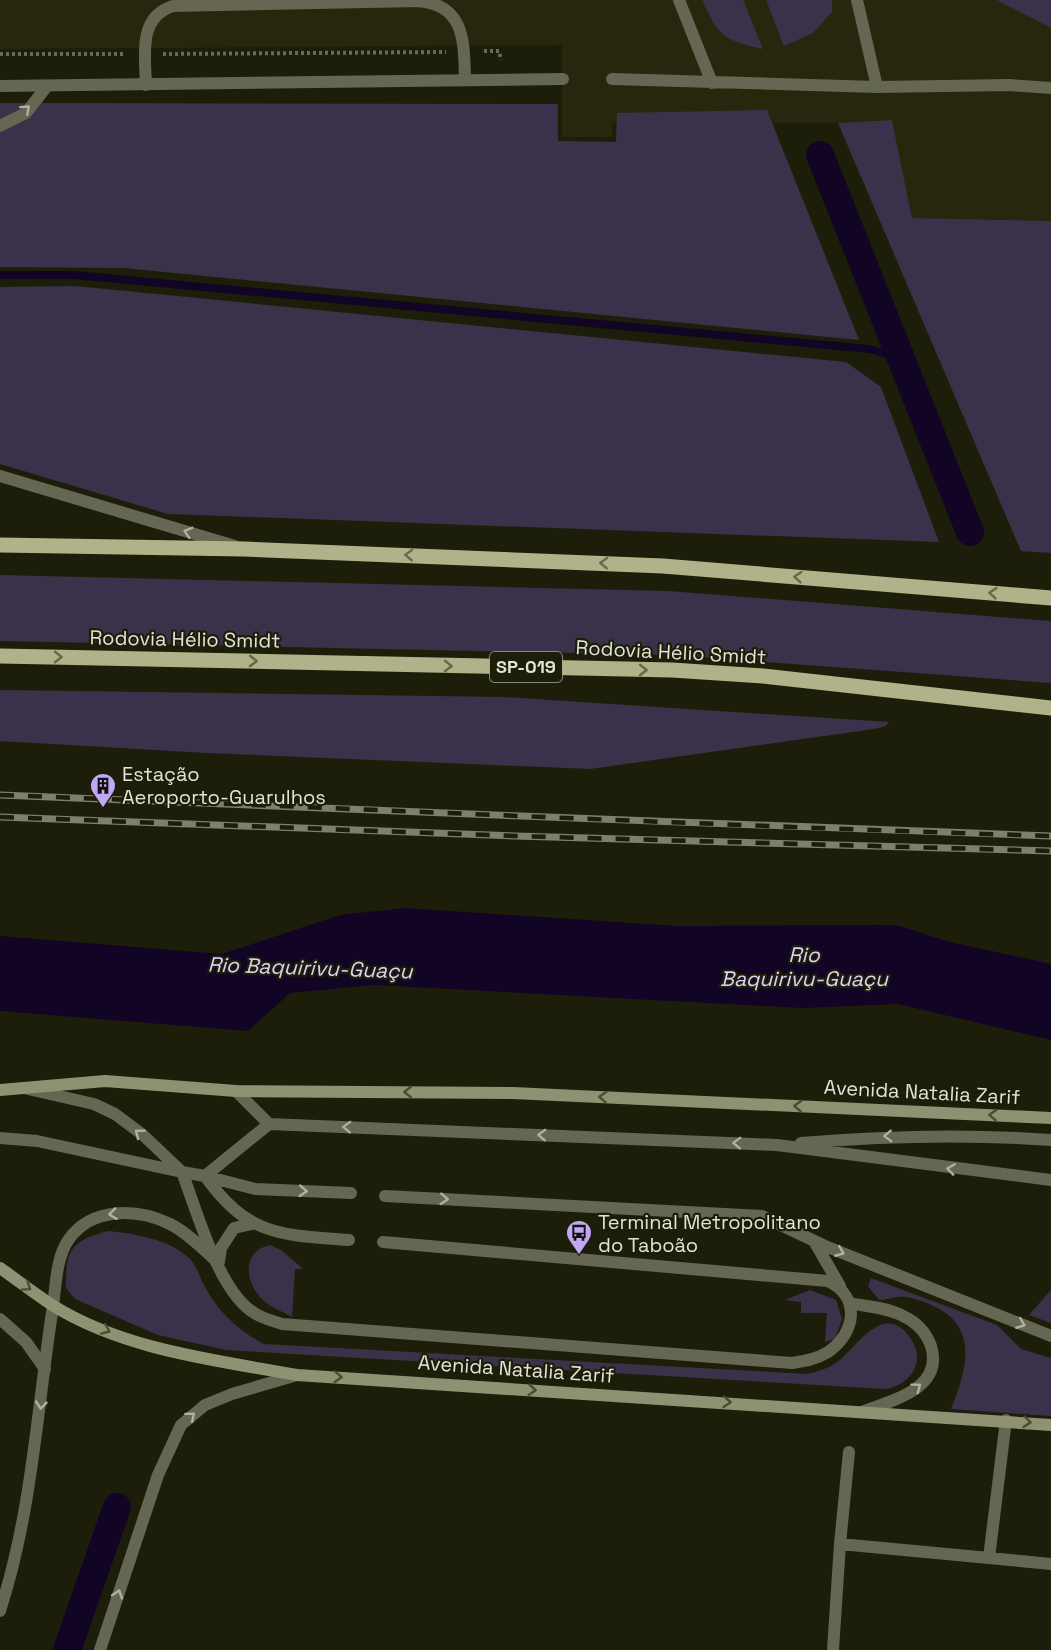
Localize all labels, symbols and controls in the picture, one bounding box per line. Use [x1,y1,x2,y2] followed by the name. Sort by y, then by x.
[20,105,30,116] one-way arrow
[183,527,194,539] one-way arrow
[405,549,414,562] one-way arrow
[599,557,608,570] one-way arrow
[794,571,803,584] one-way arrow
[988,587,997,600] one-way arrow
[89,624,281,654] street label: Rodovia Hélio Smidt
[575,634,767,670] street label: Rodovia Hélio Smidt
[54,651,63,663] one-way arrow
[490,652,562,682] road number: SP-019
[249,655,258,668] one-way arrow
[444,659,453,672] one-way arrow
[639,663,648,676] one-way arrow
[122,761,326,810] place label: Estação Aeroporto-Guarulhos
[88,771,118,809] building icon: Estação Aeroporto-Guarulhos
[720,941,889,992] water label: Rio Baquirivu-Guaçu
[207,950,414,985] water label: Rio Baquirivu-Guaçu
[823,1074,1021,1110] street label: Avenida Natalia Zarif
[404,1086,413,1098] one-way arrow
[598,1090,607,1103] one-way arrow
[793,1099,802,1112] one-way arrow
[988,1108,997,1121] one-way arrow
[343,1121,352,1133] one-way arrow
[135,1129,146,1140] one-way arrow
[537,1129,546,1142] one-way arrow
[883,1130,892,1143] one-way arrow
[732,1137,741,1150] one-way arrow
[947,1163,956,1175] one-way arrow
[299,1184,308,1197] one-way arrow
[439,1192,448,1205] one-way arrow
[109,1207,118,1220] one-way arrow
[598,1209,821,1258] place label: Terminal Metropolitano do Taboão
[564,1218,594,1256] bus stop icon: Terminal Metropolitano do Taboão
[834,1245,845,1257] one-way arrow
[20,1280,31,1291] one-way arrow
[1015,1317,1026,1330] one-way arrow
[100,1323,111,1335] one-way arrow
[417,1349,615,1389] street label: Avenida Natalia Zarif
[333,1371,342,1384] one-way arrow
[528,1383,537,1396] one-way arrow
[910,1383,921,1394] one-way arrow
[722,1395,731,1408] one-way arrow
[35,1401,48,1410] one-way arrow
[184,1412,195,1423] one-way arrow
[1023,1415,1032,1428] one-way arrow
[111,1590,124,1600] one-way arrow

